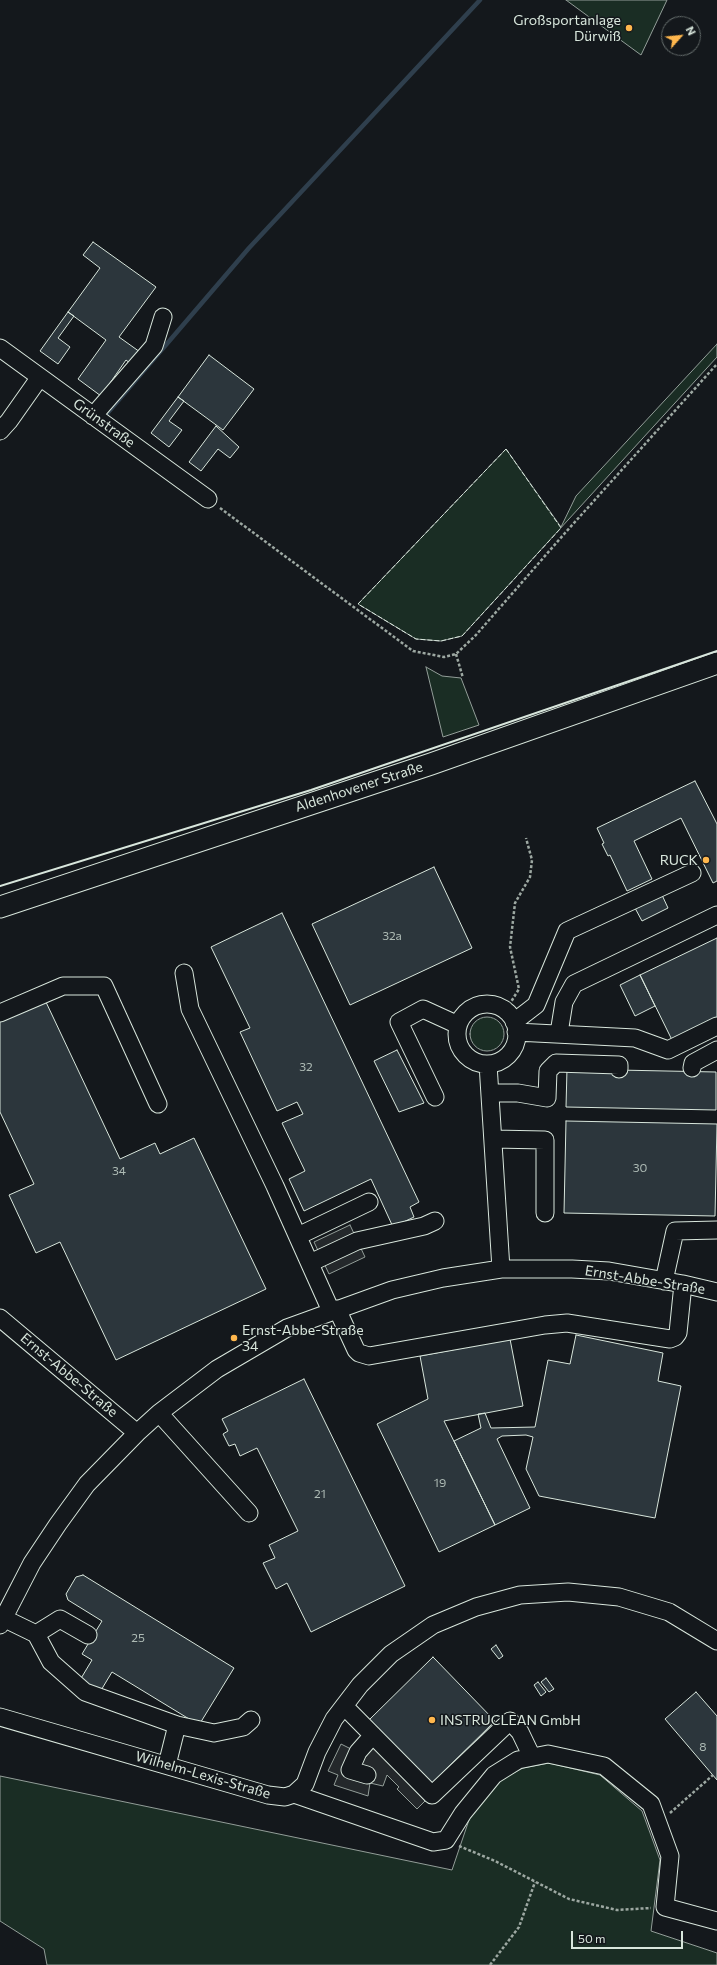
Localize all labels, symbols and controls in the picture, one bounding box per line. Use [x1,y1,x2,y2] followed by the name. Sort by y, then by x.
[513,12,621,44] place label: Großsportanlage Dürwiß
[661,16,701,56] north arrow
[624,23,634,33] marker: Großsportanlage Dürwiß
[684,24,699,37] text: N
[70,395,138,451] street label: Grünstraße
[293,758,425,816] street label: Aldenhovener Straße
[660,852,698,868] place label: RUCK
[701,855,711,865] marker: RUCK
[382,929,402,943] house number: 32a
[299,1060,313,1074] house number: 32
[633,1161,647,1175] house number: 30
[112,1164,126,1178] house number: 34
[584,1262,706,1298] street label: Ernst-Abbe-Straße
[242,1322,364,1354] place label: Ernst-Abbe-Straße 34
[17,1329,121,1421] street label: Ernst-Abbe-Straße
[229,1333,239,1343] marker: Ernst-Abbe-Straße 34
[434,1476,446,1490] house number: 19
[314,1487,326,1501] house number: 21
[131,1631,145,1645] house number: 25
[440,1712,581,1728] place label: INSTRUCLEAN GmbH
[427,1715,437,1725] marker: INSTRUCLEAN GmbH
[699,1740,707,1754] house number: 8
[134,1748,272,1802] street label: Wilhelm-Lexis-Straße
[573,1923,685,1949] scale bar
[578,1931,606,1945] text: 50 m

